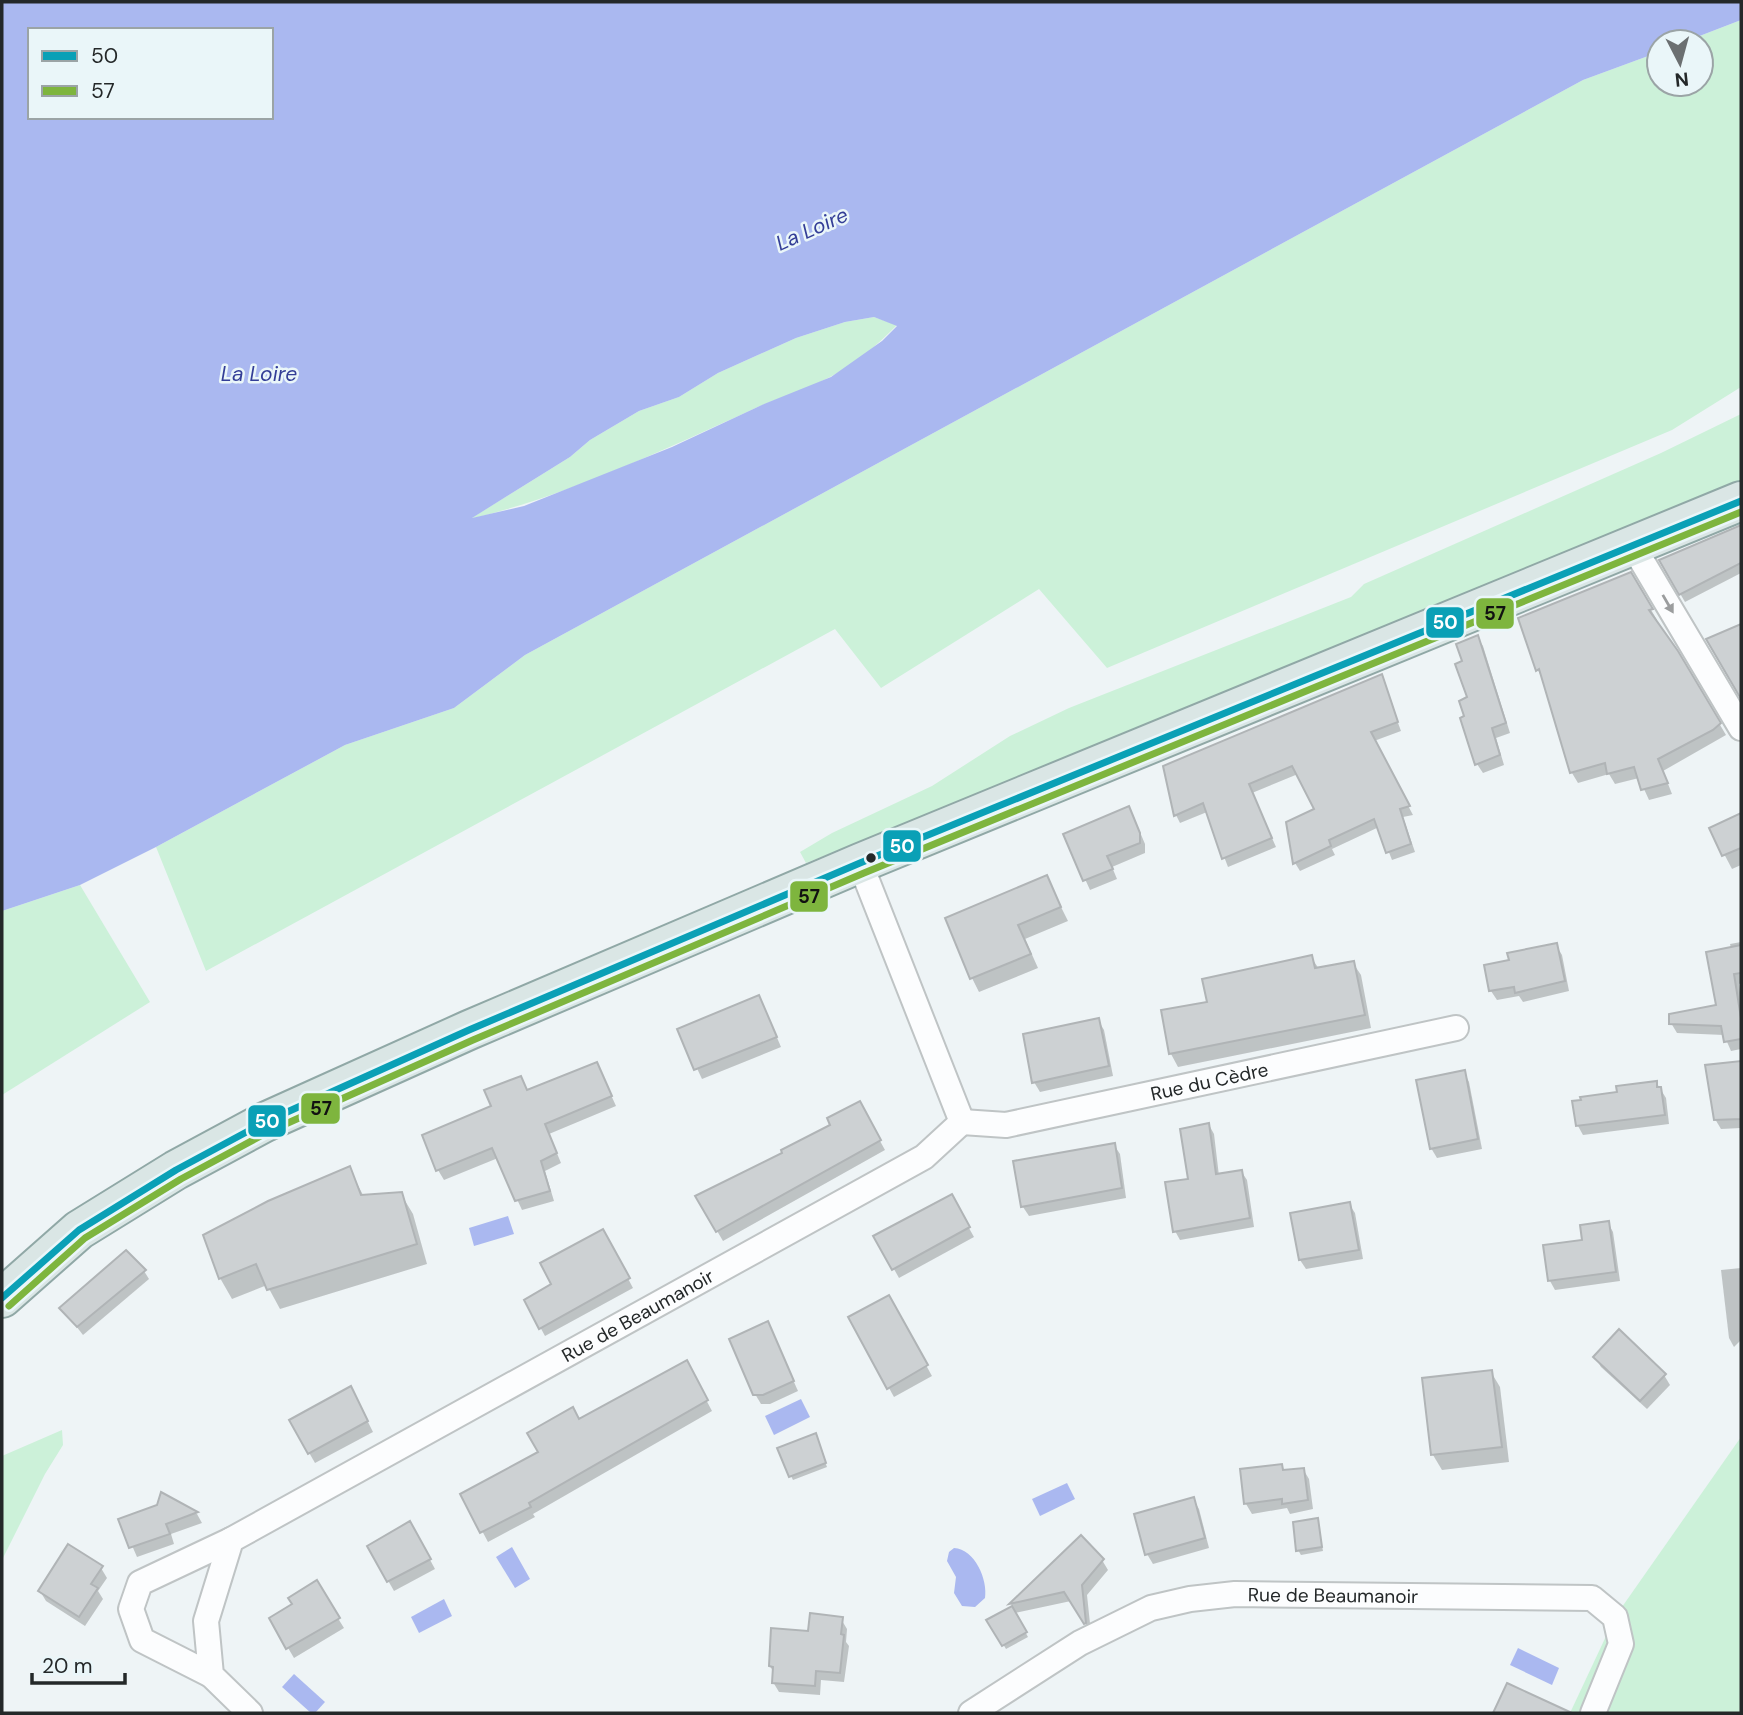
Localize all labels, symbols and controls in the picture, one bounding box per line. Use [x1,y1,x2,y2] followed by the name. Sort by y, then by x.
[28,28,273,119] legend
[1645,28,1715,98] north arrow
[91,42,118,70] text: 50
[1674,66,1690,93] text: N
[91,77,115,105] text: 57
[771,201,853,257] water label: La Loire
[221,360,297,388] water label: La Loire
[1662,595,1674,614] one-way arrow
[1475,597,1515,630] line badge: 57
[1484,601,1506,626] text: 57
[1425,606,1465,639] line badge: 50
[1432,610,1458,635] text: 50
[882,829,922,863] line badge: 50
[889,834,915,859] text: 50
[864,851,878,865] unlabelled marker
[789,880,829,913] line badge: 57
[798,884,820,909] text: 57
[1148,1056,1270,1106] street label: Rue du Cèdre
[300,1092,341,1125] line badge: 57
[310,1096,332,1121] text: 57
[247,1104,287,1138] line badge: 50
[254,1109,280,1134] text: 50
[557,1263,718,1367] street label: Rue de Beaumanoir
[1248,1582,1418,1609] street label: Rue de Beaumanoir
[32,1642,124,1686] scale bar
[42,1652,93,1680] text: 20 m

